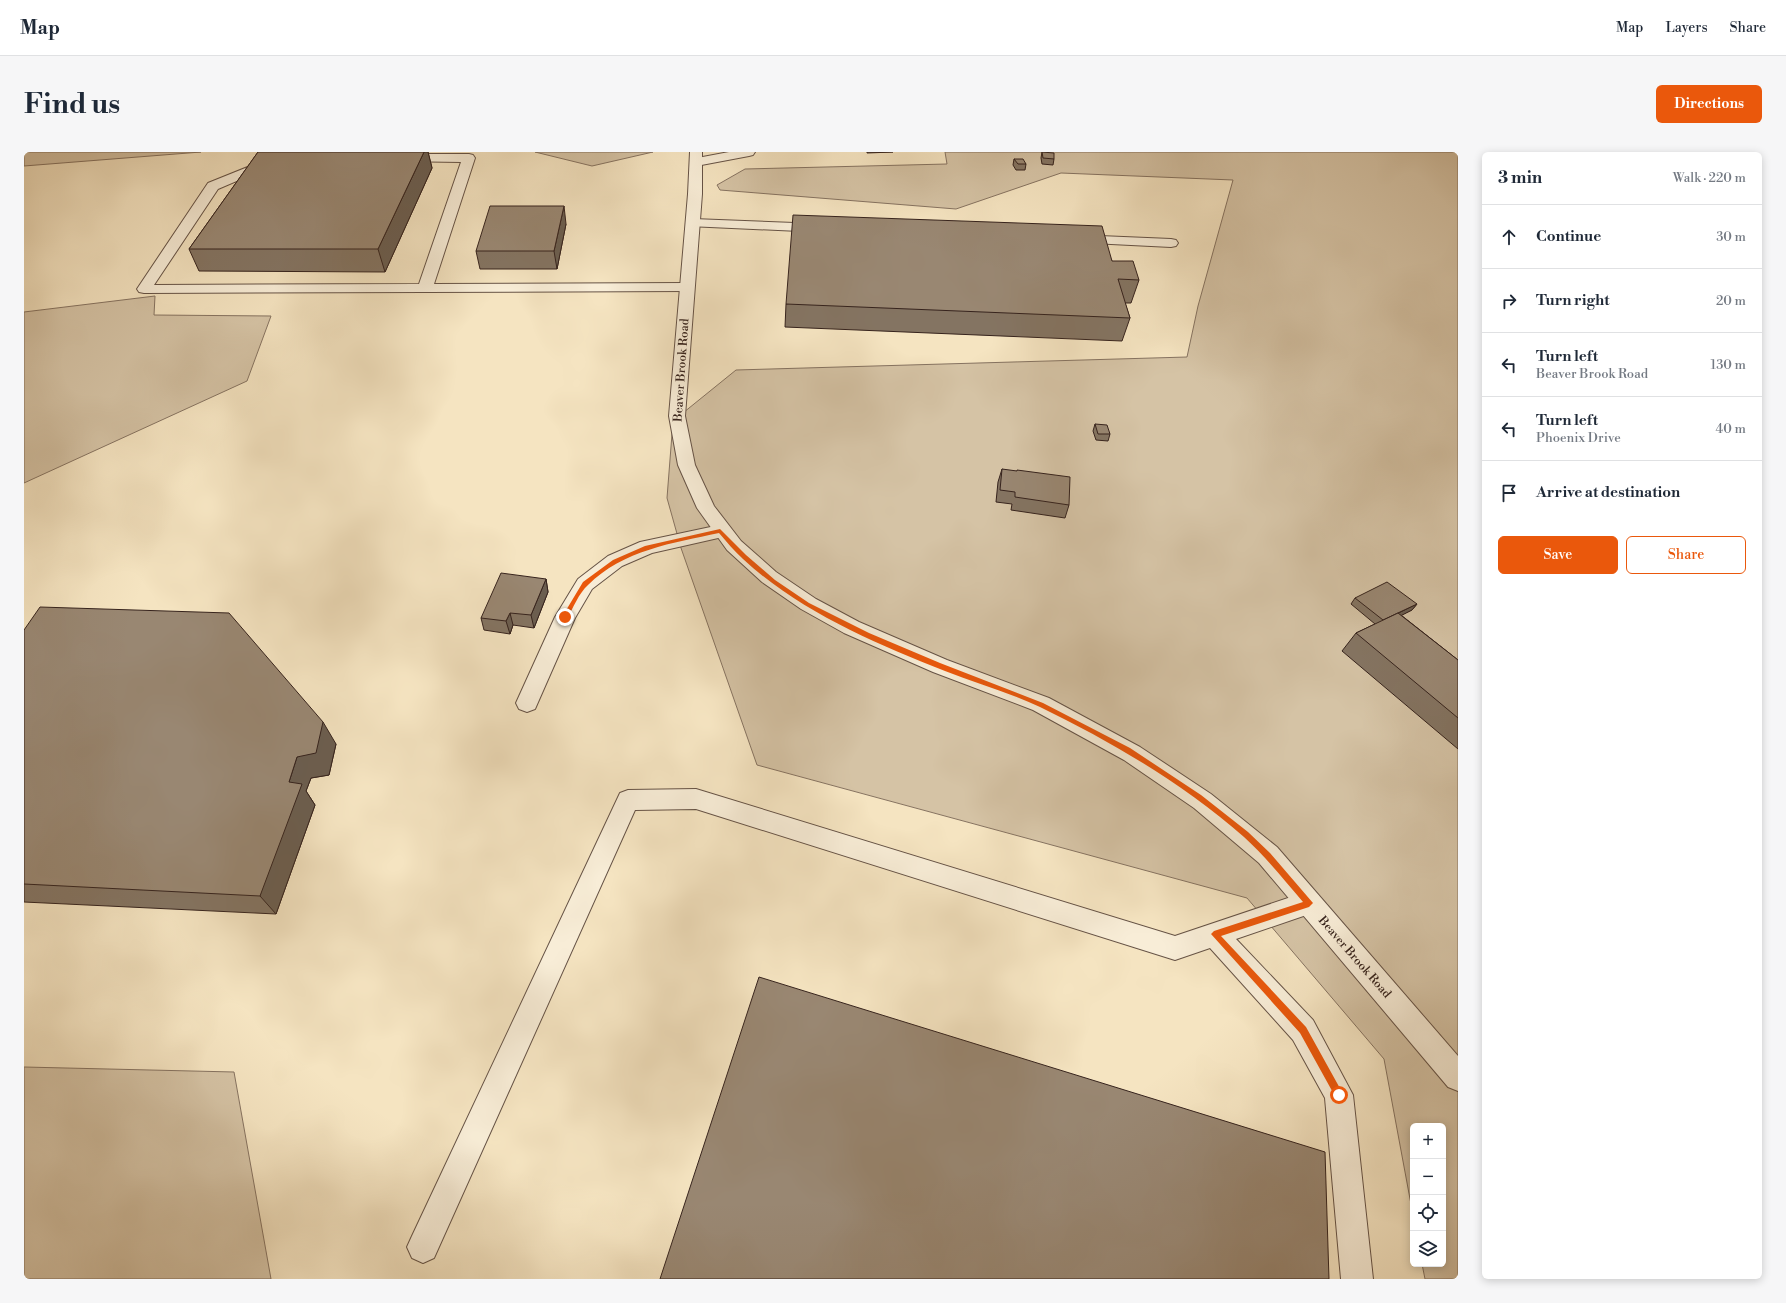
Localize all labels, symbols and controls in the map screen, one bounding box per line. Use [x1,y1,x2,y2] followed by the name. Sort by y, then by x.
[20,16,60,40] text: Map
[1616,19,1643,37] text: Map
[1665,19,1708,37] text: Layers
[1730,19,1766,37] text: Share
[1656,85,1762,123] button: Directions
[24,87,120,122] text: Find us
[1498,167,1542,189] text: 3 min
[1673,170,1746,186] text: Walk · 220 m
[1498,226,1520,248] icon: ahead
[1536,227,1601,246] text: Continue
[1716,229,1746,245] text: 30 m
[1498,290,1520,312] icon: right
[1536,291,1610,310] text: Turn right
[1716,293,1746,309] text: 20 m
[670,318,693,423] street label: Beaver Brook Road
[1536,347,1598,366] text: Turn left
[1498,354,1520,376] icon: left
[1711,357,1746,373] text: 130 m
[1536,366,1648,382] text: Beaver Brook Road
[1536,411,1598,430] text: Turn left
[1498,418,1520,440] icon: left
[1716,421,1746,437] text: 40 m
[1536,430,1621,446] text: Phoenix Drive
[1498,482,1520,504] icon: arrive
[1536,483,1680,502] text: Arrive at destination
[1498,536,1618,574] button: Save
[1626,536,1746,574] button: Share
[556,608,574,626] route end
[1314,913,1394,1001] street label: Beaver Brook Road
[1330,1086,1348,1104] route start
[1410,1123,1446,1267] map controls
[1410,1123,1446,1159] button: +
[1410,1159,1446,1195] button: −
[1410,1195,1446,1231] button: locate
[1410,1231,1446,1267] button: layers

